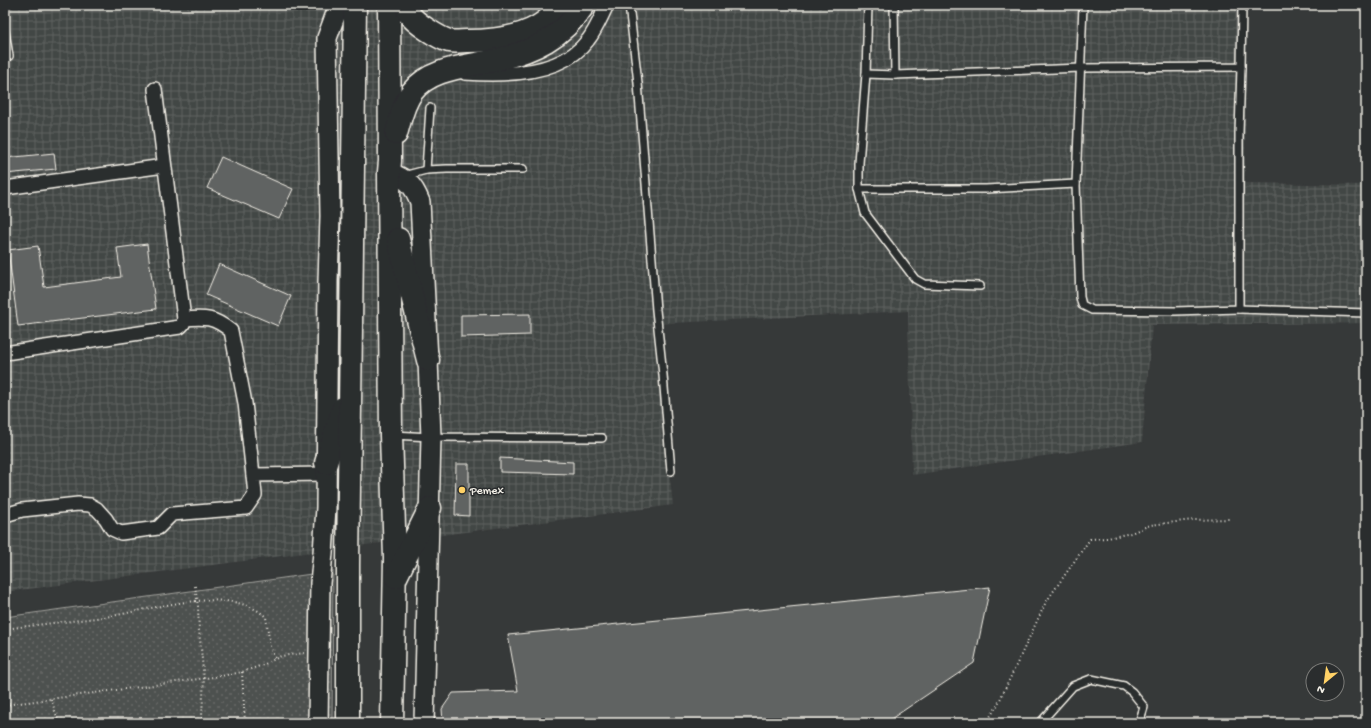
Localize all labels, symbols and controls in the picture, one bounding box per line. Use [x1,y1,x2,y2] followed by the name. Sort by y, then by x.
[457,485,467,495] marker: Pemex
[469,485,505,499] place label: Pemex
[1305,662,1345,702] north arrow
[1315,682,1327,696] text: N

